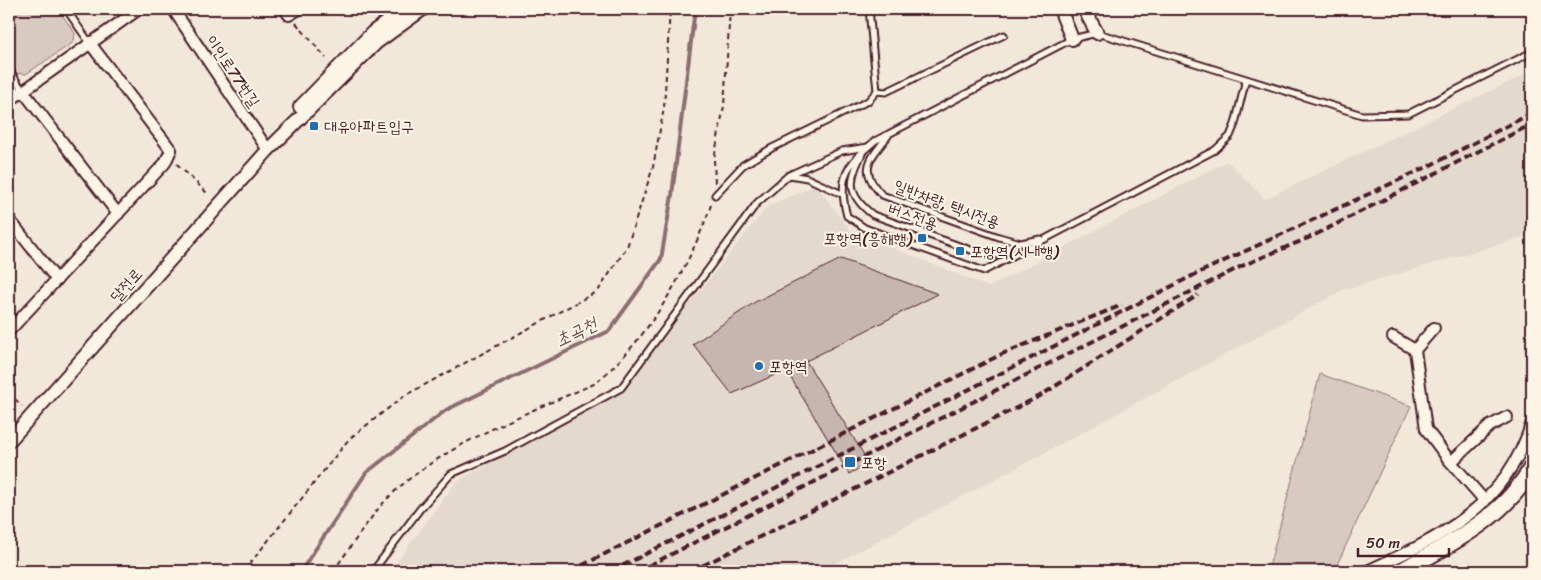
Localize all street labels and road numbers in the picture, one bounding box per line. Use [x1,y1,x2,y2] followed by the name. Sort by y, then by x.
[198,29,268,113] street label: 이인로77번길
[890,171,1004,237] street label: 일반차량, 택시전용
[884,194,942,238] street label: 버스전용
[102,261,150,309] street label: 달전로

